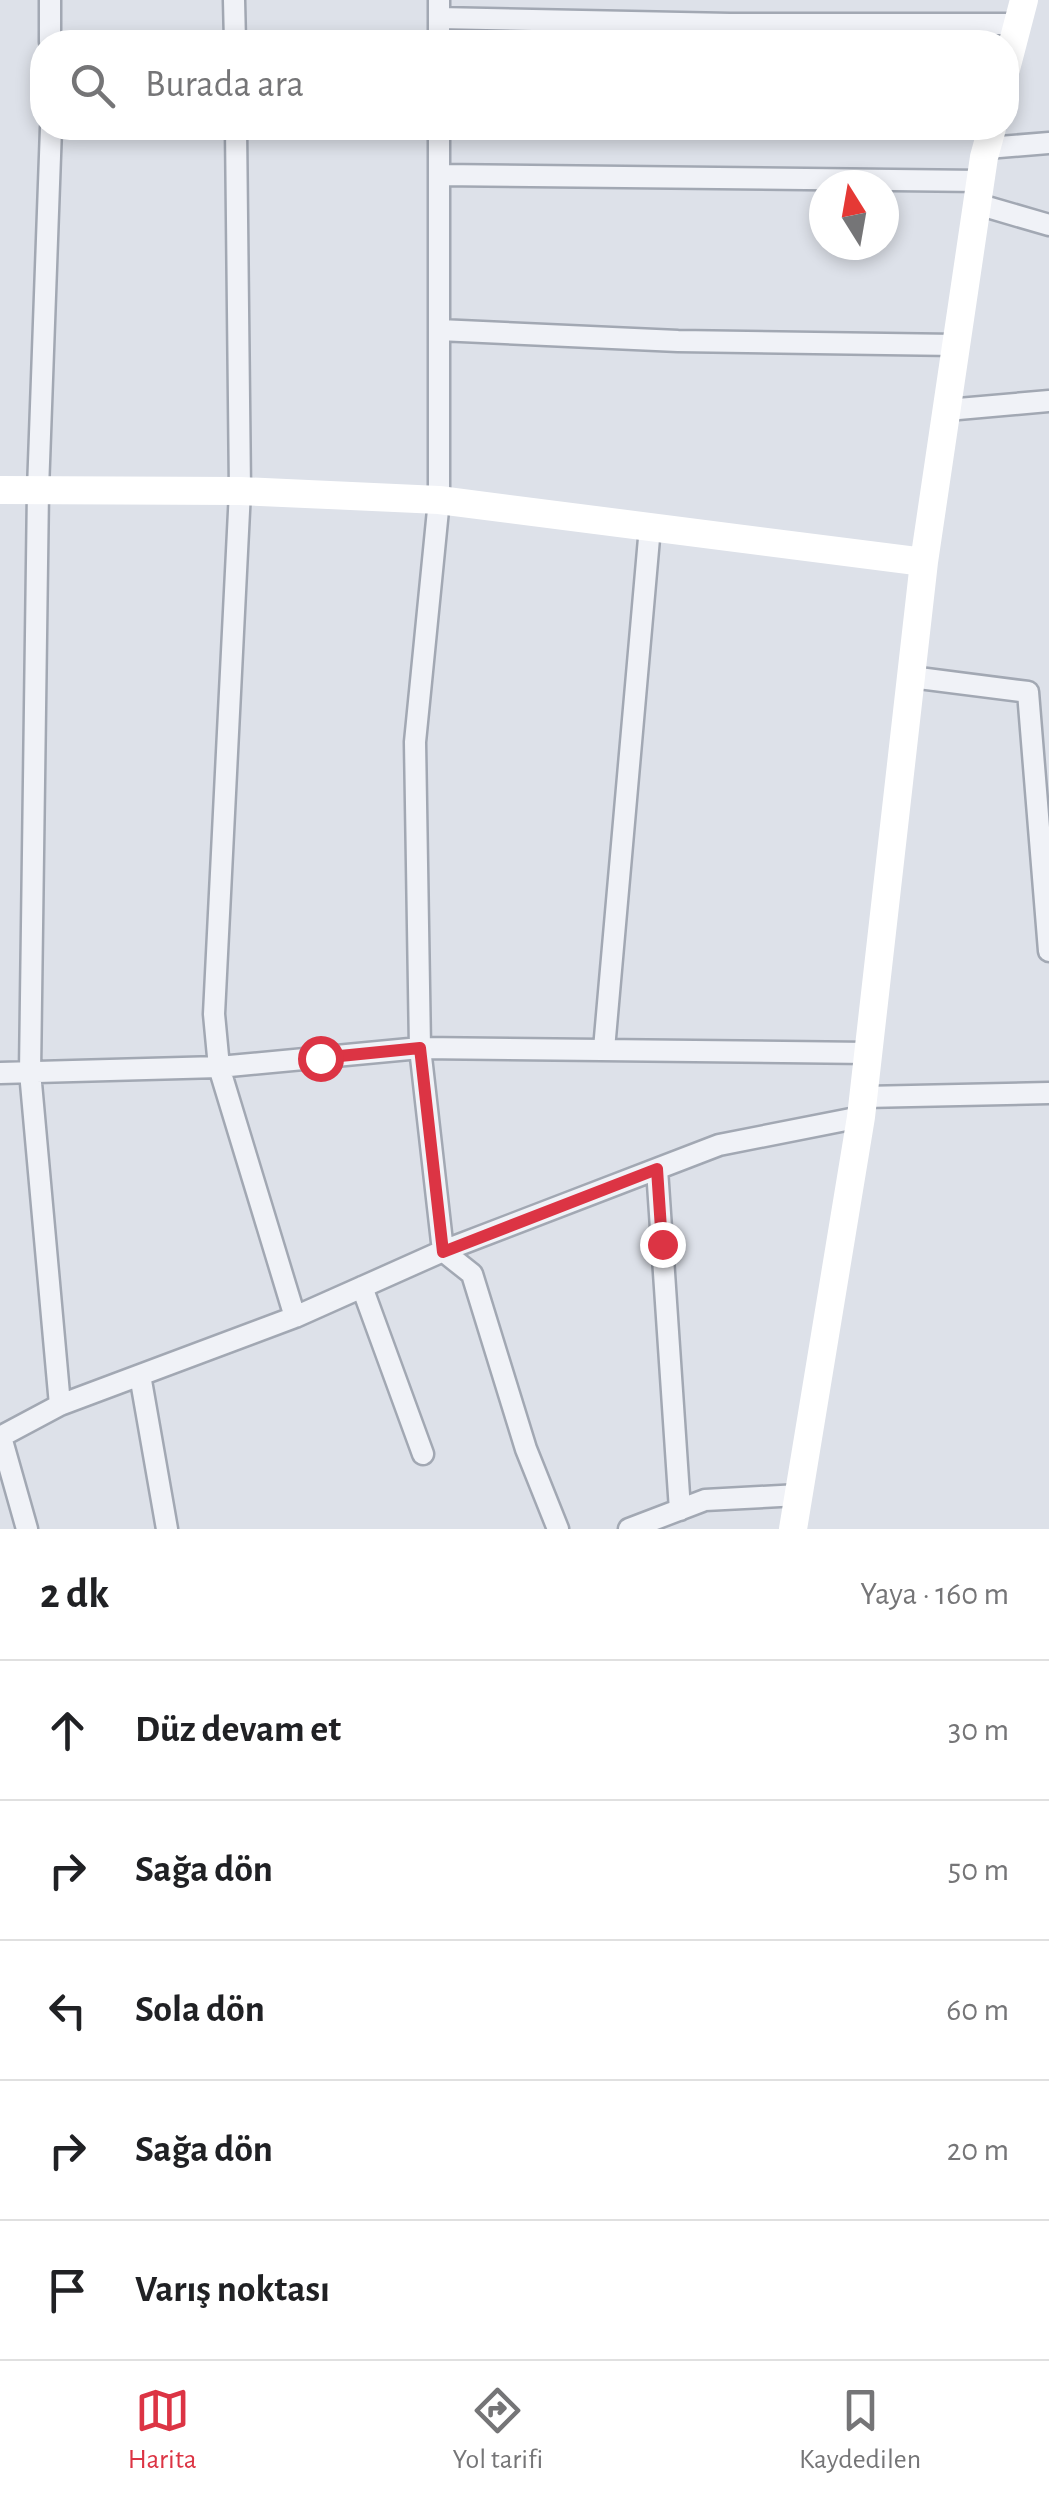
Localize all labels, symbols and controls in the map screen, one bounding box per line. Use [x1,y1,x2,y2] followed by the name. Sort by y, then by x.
[30,30,1019,140] search box
[65,58,120,113] icon: search
[145,66,304,104] text: Burada ara
[809,170,899,260] north arrow
[298,1036,344,1082] route start
[640,1222,686,1268] route end
[40,1573,109,1615] text: 2 dk
[860,1578,1009,1610] text: Yaya · 160 m
[40,1703,95,1758] icon: ahead
[135,1711,341,1749] text: Düz devam et
[948,1714,1009,1746] text: 30 m
[40,1843,95,1898] icon: right
[135,1851,273,1889] text: Sağa dön
[948,1854,1009,1886] text: 50 m
[40,1983,95,2038] icon: left
[135,1991,265,2029] text: Sola dön
[946,1994,1009,2026] text: 60 m
[40,2123,95,2178] icon: right
[135,2131,273,2169] text: Sağa dön
[947,2134,1009,2166] text: 20 m
[40,2263,95,2318] icon: arrive
[135,2271,330,2309] text: Varış noktası
[128,2383,197,2477] tab: Harita
[452,2383,543,2477] tab: Yol tarifi
[799,2383,921,2477] tab: Kaydedilen

